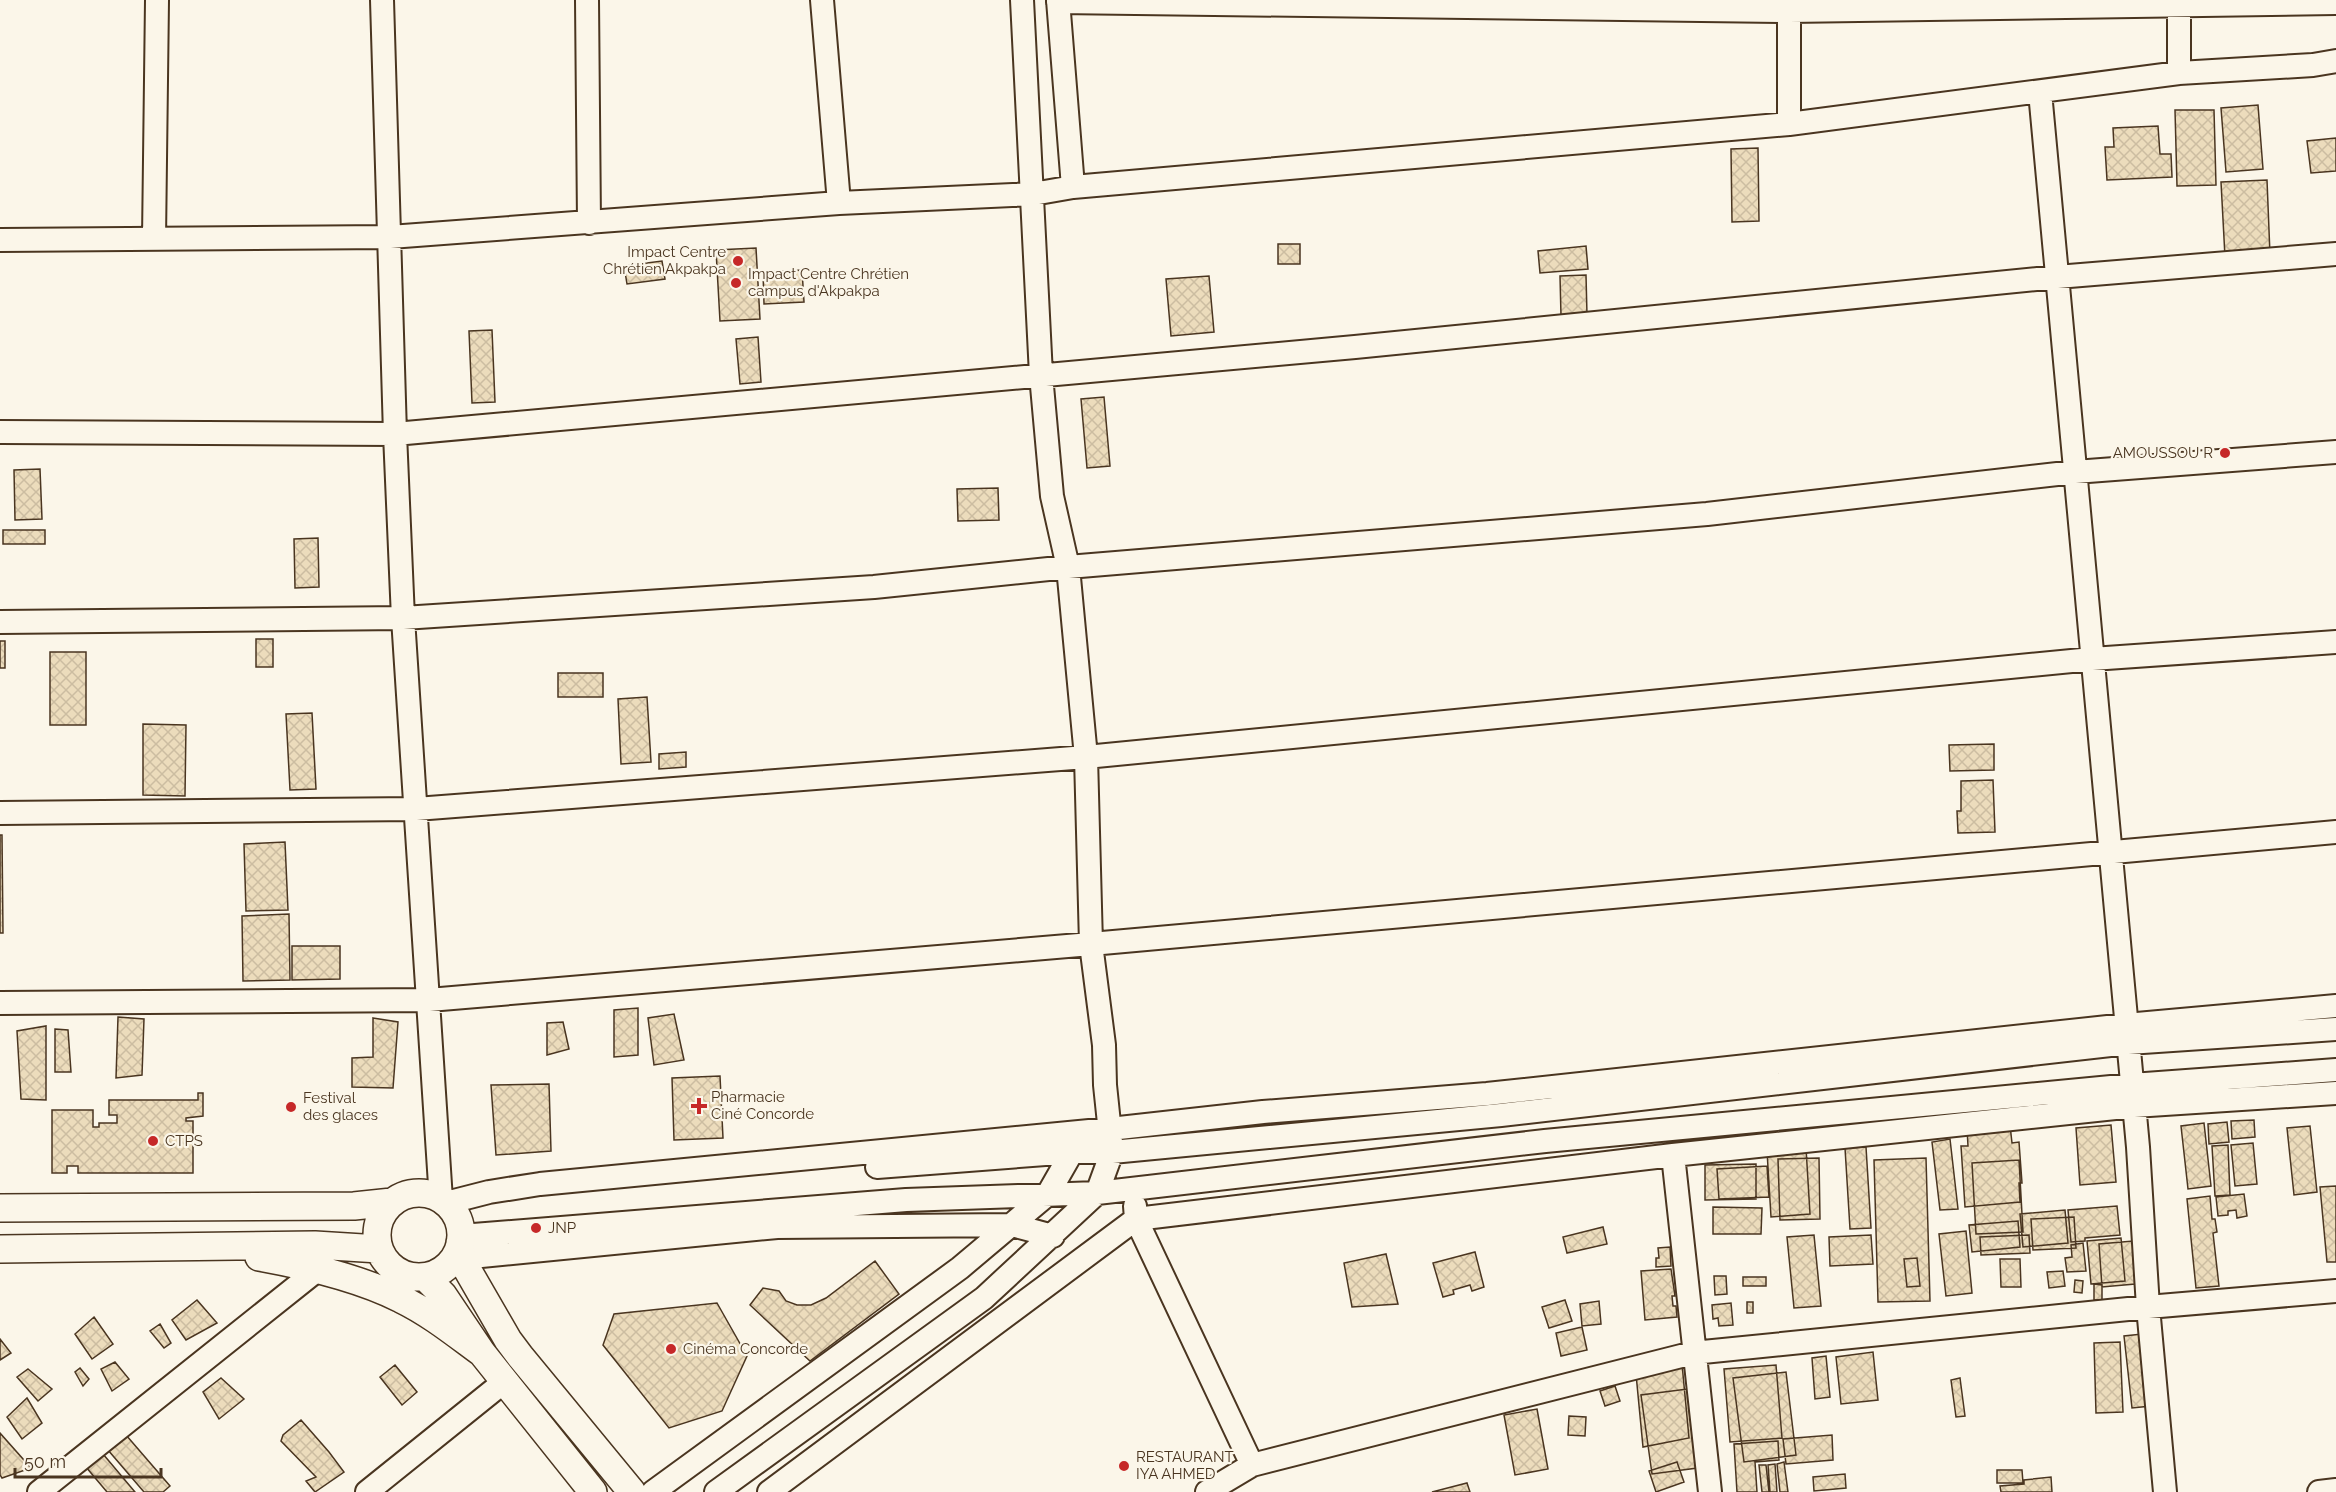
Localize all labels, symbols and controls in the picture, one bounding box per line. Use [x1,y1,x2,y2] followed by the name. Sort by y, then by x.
[603,243,726,278] place label: Impact Centre Chrétien Akpakpa
[731,254,745,268] marker: Impact Centre Chrétien Akpakpa
[748,265,909,300] place label: Impact Centre Chrétien campus d'Akpakpa
[729,276,743,290] marker: Impact Centre Chrétien campus d'Akpakpa
[2113,444,2213,462] place label: AMOUSSOU R
[2218,446,2232,460] marker: AMOUSSOU R
[711,1088,814,1123] place label: Pharmacie Ciné Concorde
[303,1089,378,1124] place label: Festival des glaces
[692,1099,706,1113] marker: Pharmacie Ciné Concorde
[284,1100,298,1114] marker: Festival des glaces
[165,1132,203,1150] place label: CTPS
[146,1134,160,1148] marker: CTPS
[548,1219,576,1237] place label: JNP
[529,1221,543,1235] marker: JNP
[683,1340,808,1358] place label: Cinéma Concorde
[664,1342,678,1356] marker: Cinéma Concorde
[15,1441,160,1479] scale bar
[1136,1448,1234,1483] place label: RESTAURANT IYA AHMED
[24,1451,66,1472] text: 50 m
[1117,1459,1131,1473] marker: RESTAURANT IYA AHMED

